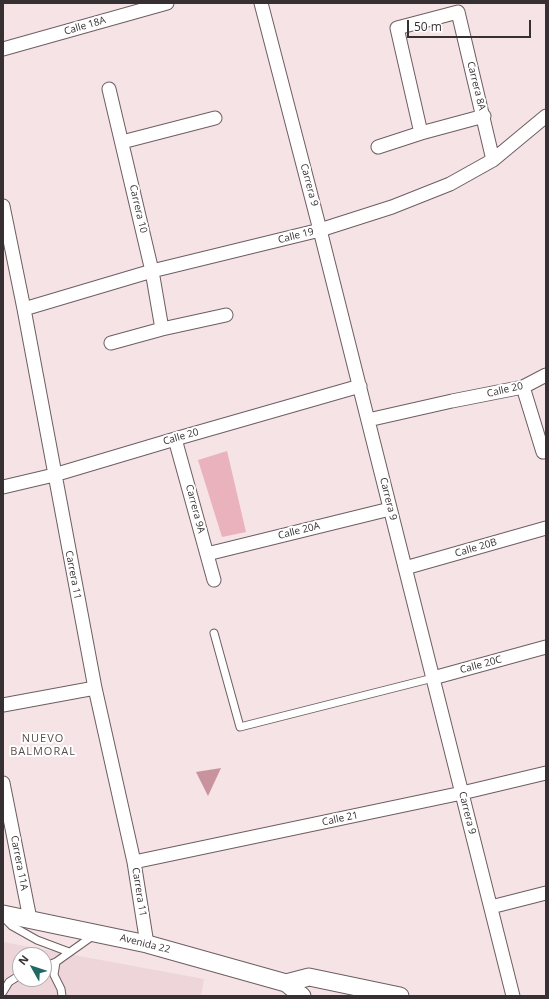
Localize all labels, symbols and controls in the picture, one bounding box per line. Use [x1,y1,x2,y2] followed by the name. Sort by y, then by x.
[409,12,533,38] scale bar
[63,14,107,38] street label: Calle 18A
[414,18,442,35] text: 50 m
[464,60,488,112] street label: Carrera 8A
[298,162,320,208] street label: Carrera 9
[127,184,149,234] street label: Carrera 10
[277,226,315,246] street label: Calle 19
[486,380,524,400] street label: Calle 20
[162,426,200,448] street label: Calle 20
[377,476,399,522] street label: Carrera 9
[183,483,207,535] street label: Carrera 9A
[277,520,321,542] street label: Calle 20A
[454,536,498,560] street label: Calle 20B
[62,550,84,600] street label: Carrera 11
[459,654,503,676] street label: Calle 20C
[10,732,76,758] district label: NUEVO BALMORAL
[456,790,478,836] street label: Carrera 9
[321,809,359,829] street label: Calle 21
[8,835,30,891] street label: Carrera 11A
[129,867,149,917] street label: Carrera 11
[119,932,171,956] street label: Avenida 22
[12,947,52,987] north arrow
[14,952,32,968] text: N

